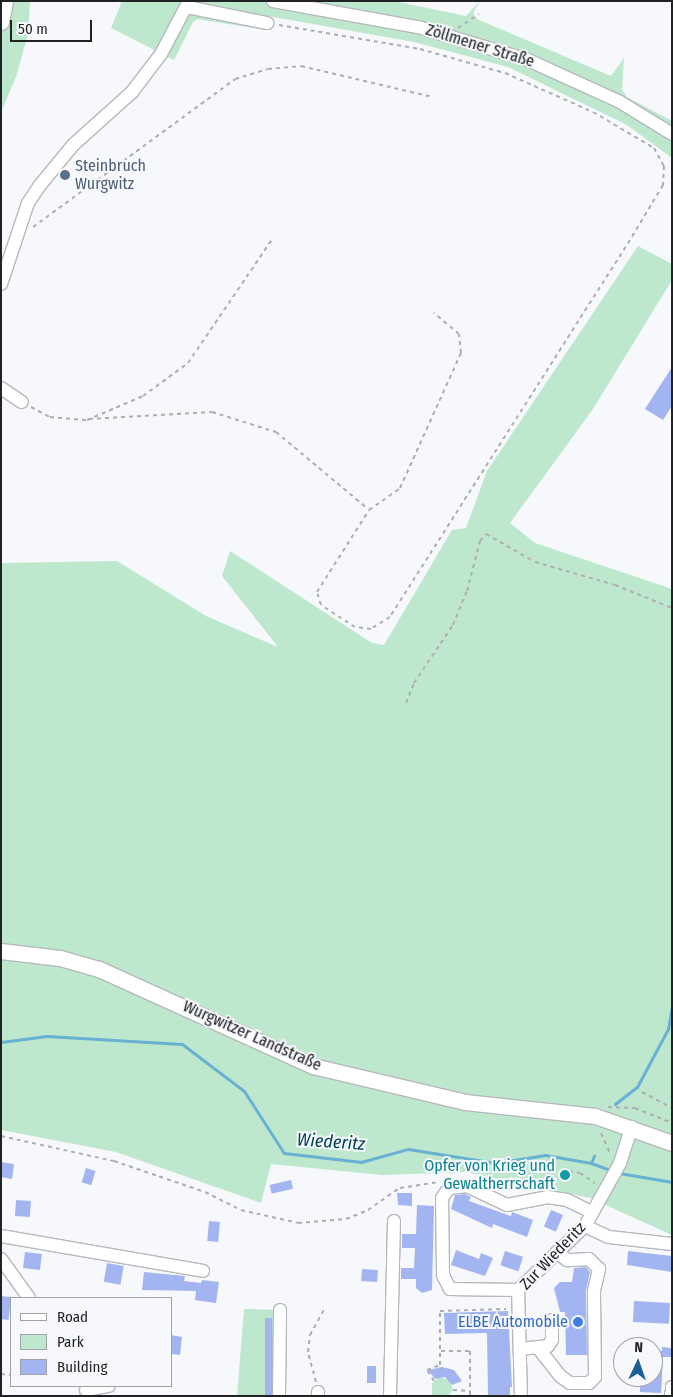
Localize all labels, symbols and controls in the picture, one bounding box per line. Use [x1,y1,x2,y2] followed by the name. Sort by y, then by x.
[12,10,95,42] scale bar
[18,20,48,38] text: 50 m
[423,20,537,72] street label: Zöllmener Straße
[75,156,146,194] place label: Steinbruch Wurgwitz
[59,169,71,181] marker: Steinbruch Wurgwitz
[180,997,324,1075] street label: Wurgwitzer Landstraße
[296,1129,366,1155] water label: Wiederitz
[424,1156,555,1194] place label: Opfer von Krieg und Gewaltherrschaft
[559,1169,571,1181] marker: Opfer von Krieg und Gewaltherrschaft
[516,1218,590,1294] street label: Zur Wiederitz
[10,1297,172,1387] legend
[57,1308,88,1326] text: Road
[458,1312,568,1332] place label: ELBE Automobile
[572,1316,584,1328] marker: ELBE Automobile
[57,1333,84,1351] text: Park
[613,1337,663,1387] north arrow
[634,1339,643,1356] text: N
[57,1358,108,1376] text: Building

